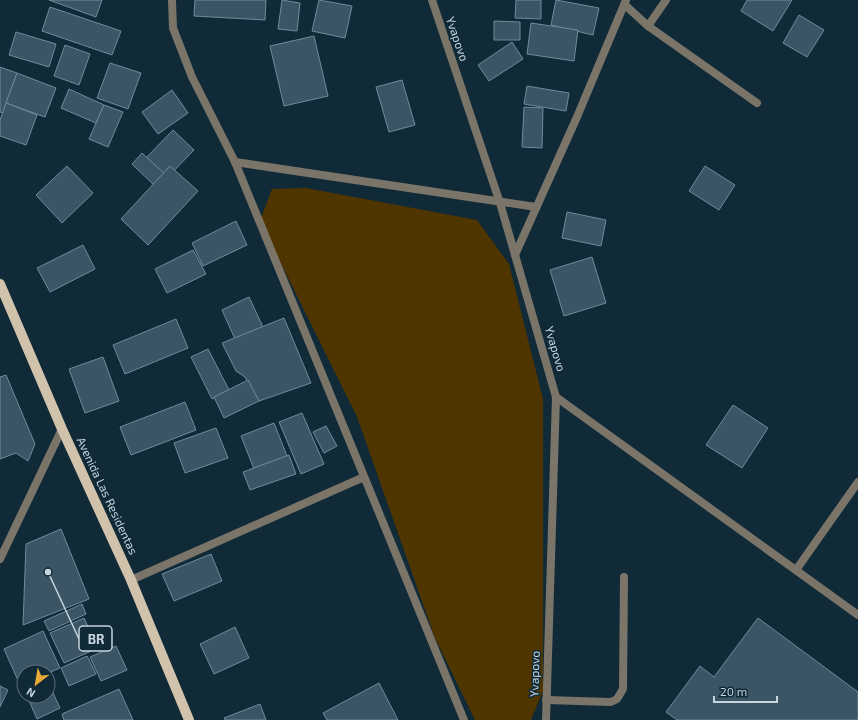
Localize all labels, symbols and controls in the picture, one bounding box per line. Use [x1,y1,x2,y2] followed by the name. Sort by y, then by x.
[444,14,472,63] street label: Yvapovo
[543,325,569,373] street label: Yvapovo
[75,435,141,557] street label: Avenida Las Residentas
[79,626,112,651] callout: BR
[88,631,105,647] text: BR
[526,650,542,697] street label: Yvapovo
[16,664,56,704] north arrow
[714,678,777,704] scale bar
[720,684,747,698] text: 20 m
[24,685,37,701] text: N

